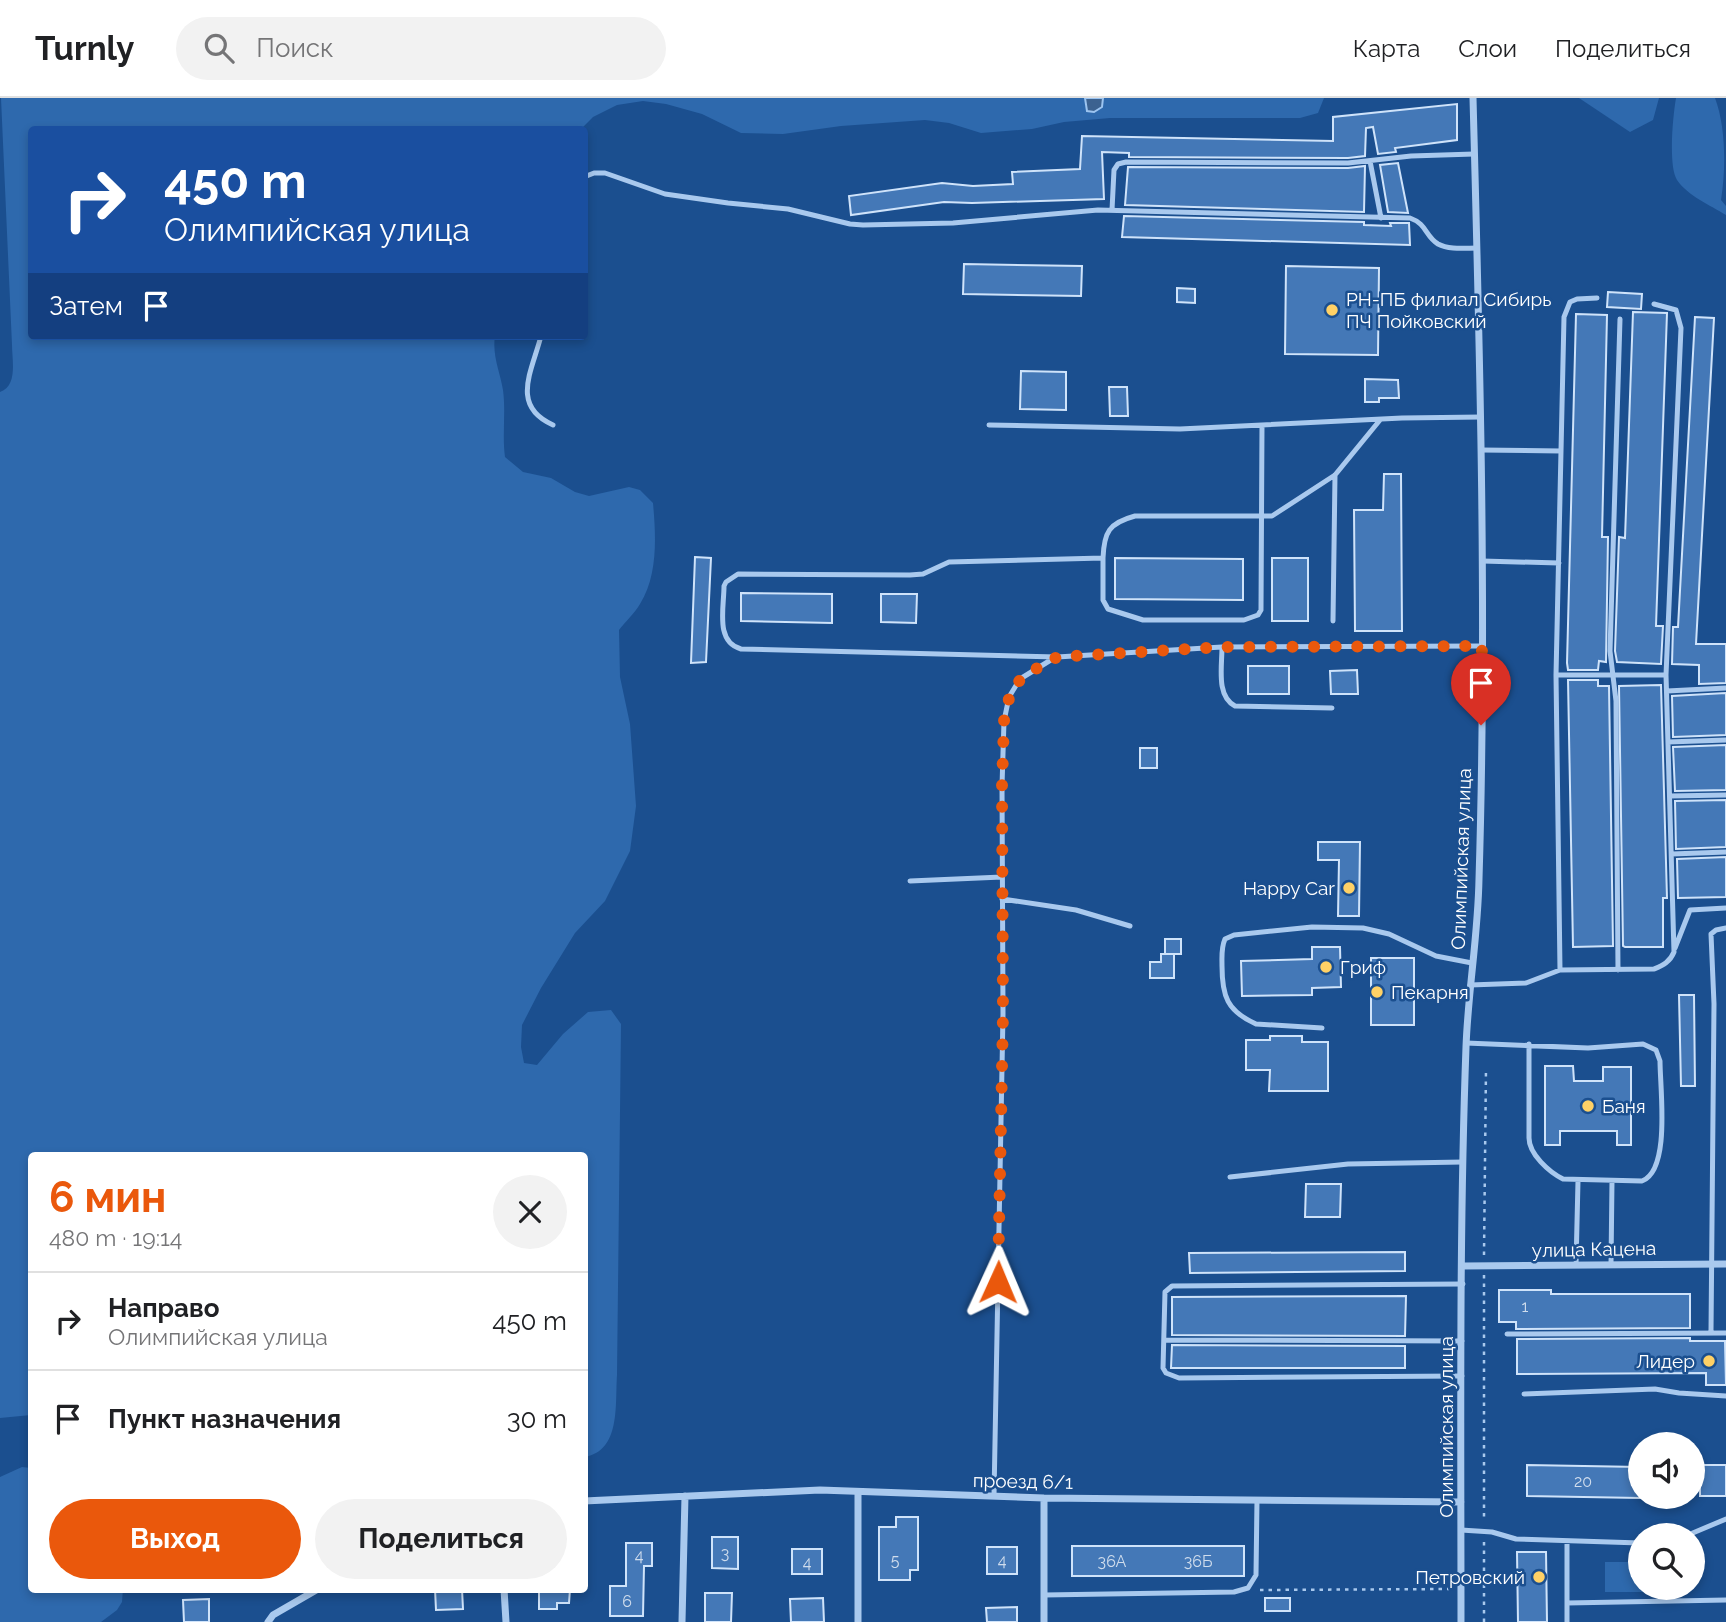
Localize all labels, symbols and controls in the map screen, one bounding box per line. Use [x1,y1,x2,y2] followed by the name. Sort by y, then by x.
[176,17,666,80] search box
[35,29,134,68] text: Turnly
[200,29,238,67] icon: search
[256,33,334,63] text: Поиск
[1353,34,1420,63] text: Карта
[1458,34,1517,63] text: Слои
[1555,34,1691,63] text: Поделиться
[164,152,307,209] text: 450 m
[49,154,140,245] icon: right
[164,211,470,248] text: Олимпийская улица
[137,287,175,325] icon: arrive
[1346,288,1551,332] place label: РН-ПБ филиал Сибирь ПЧ Пойковский
[49,291,123,321] text: Затем
[1324,302,1340,318] marker: РН-ПБ филиал Сибирь ПЧ Пойковский
[1451,653,1511,725] pin
[1462,664,1500,702] icon: arrive
[1447,768,1475,950] street label: Олимпийская улица
[1243,877,1335,899] place label: Happy Car
[1341,880,1357,896] marker: Happy Car
[1340,956,1386,978] place label: Гриф
[1318,959,1334,975] marker: Гриф
[1391,981,1469,1003] place label: Пекарня
[1369,984,1385,1000] marker: Пекарня
[1602,1095,1646,1117] place label: Баня
[1580,1098,1596,1114] marker: Баня
[49,1173,166,1222] text: 6 мин
[493,1175,567,1249] button: close
[49,1224,182,1251] text: 480 m · 19:14
[1532,1237,1656,1261] street label: улица Кацена
[961,1245,1035,1319] position arrow
[108,1293,219,1323] text: Направо
[1522,1297,1529,1316] house number: 1
[49,1302,87,1340] icon: right
[492,1306,567,1336] text: 450 m
[108,1323,328,1350] text: Олимпийская улица
[1435,1336,1457,1518] street label: Олимпийская улица
[1636,1350,1695,1372] place label: Лидер
[1701,1353,1717,1369] marker: Лидер
[49,1400,87,1438] icon: arrive
[108,1404,341,1434] text: Пункт назначения
[507,1404,567,1434] text: 30 m
[1628,1432,1705,1600] map controls
[1628,1432,1705,1509] button: sound
[973,1469,1073,1493] street label: проезд 6/1
[1574,1472,1592,1491] house number: 20
[49,1499,301,1579] button: Выход
[315,1499,567,1579] button: Поделиться
[1628,1523,1705,1600] button: search
[721,1544,729,1563] house number: 3
[635,1546,644,1565] house number: 4
[891,1551,900,1570] house number: 5
[998,1551,1007,1570] house number: 4
[1098,1552,1127,1571] house number: 36А
[1184,1552,1212,1571] house number: 36Б
[803,1553,812,1572] house number: 4
[1415,1566,1525,1588] place label: Петровский
[1531,1569,1547,1585] marker: Петровский
[622,1592,632,1611] house number: 6

